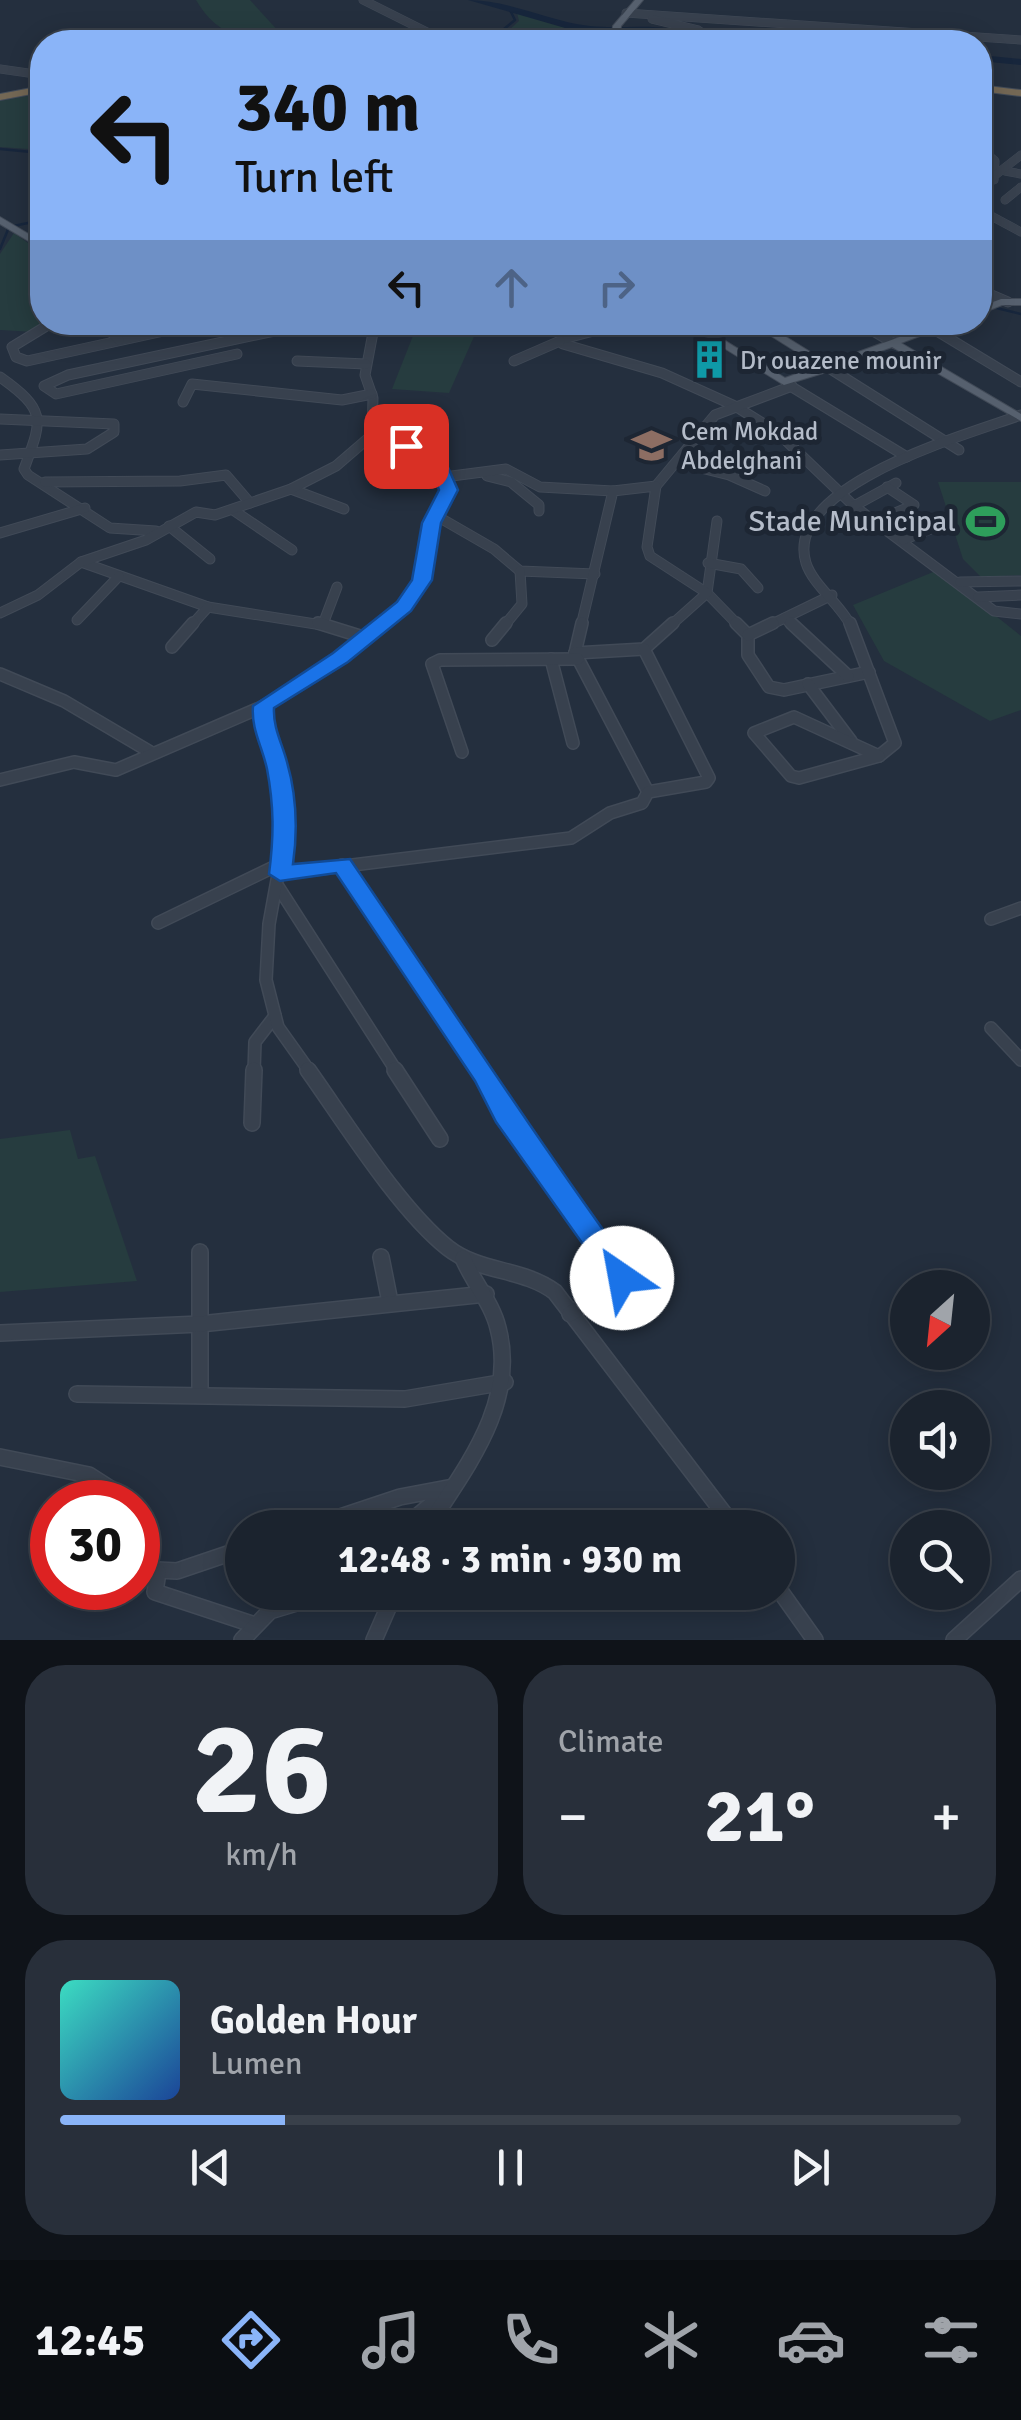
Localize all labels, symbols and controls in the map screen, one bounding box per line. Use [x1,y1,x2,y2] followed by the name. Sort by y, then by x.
[235,64,420,150] text: 340 m
[70,70,200,200] icon: left
[235,150,394,205] text: Turn left
[379,260,434,315] icon: left
[484,260,539,315] icon: ahead
[589,260,644,315] icon: right
[689,339,731,381] building icon: Dr ouazene mounir
[740,345,942,376] place label: Dr ouazene mounir
[364,404,449,489] pin
[681,416,818,476] place label: Cem Mokdad Abdelghani
[379,419,434,474] icon: arrive
[630,424,672,466] school or university icon: Cem Mokdad Abdelghani
[965,500,1007,542] sports icon: Stade Municipal
[749,503,956,540] place label: Stade Municipal
[570,1226,674,1330] position arrow
[890,1270,990,1370] north arrow
[890,1270,990,1610] map controls
[890,1390,990,1490] button: sound
[30,1480,160,1610] speed limit sign: 30
[890,1510,990,1610] button: search
[338,1536,682,1583] text: 12:48 · 3 min · 930 m
[191,1690,332,1850] text: 26
[558,1722,664,1761] text: Climate
[704,1770,815,1863] text: 21°
[558,1783,588,1851] text: −
[931,1783,961,1851] text: +
[225,1835,298,1874] text: km/h
[210,1997,417,2044] text: Golden Hour
[210,2044,302,2083] text: Lumen
[183,2140,238,2195] icon: previous
[483,2140,538,2195] icon: pause
[783,2140,838,2195] icon: next
[216,2305,286,2375] icon: directions
[356,2305,426,2375] icon: music
[496,2305,566,2375] icon: phone
[636,2305,706,2375] icon: climate
[776,2305,846,2375] icon: car
[916,2305,986,2375] icon: filters
[35,2313,145,2368] text: 12:45

